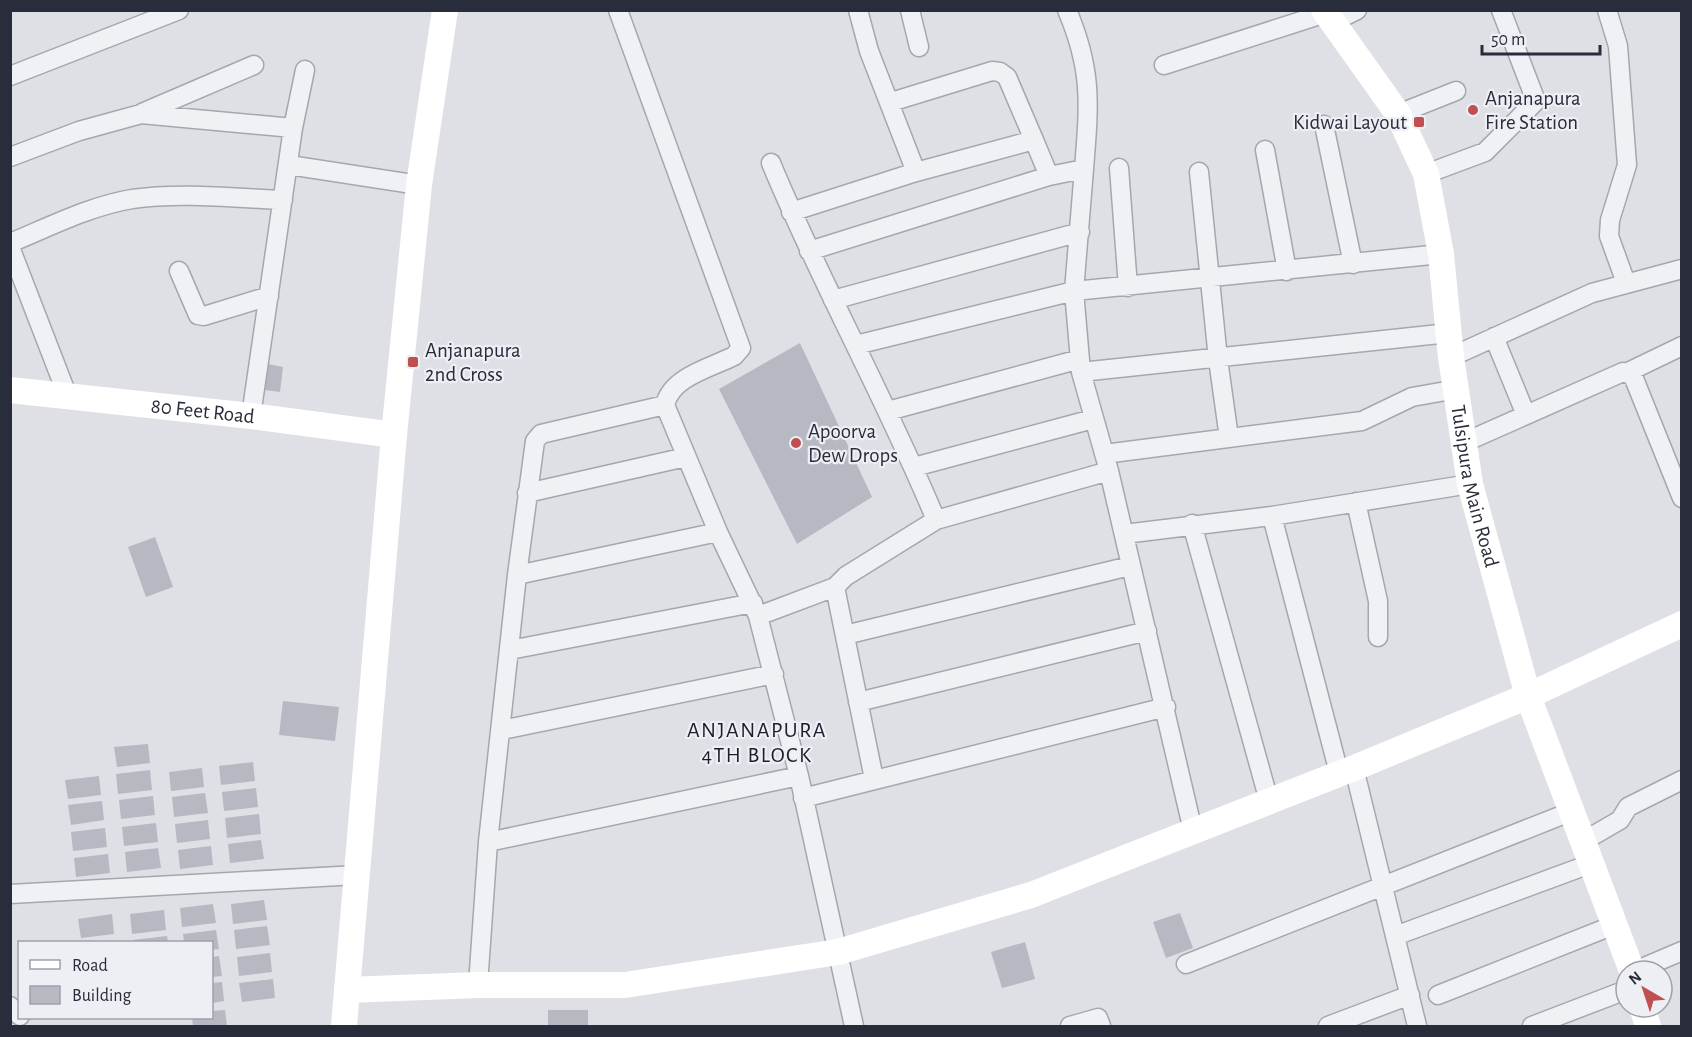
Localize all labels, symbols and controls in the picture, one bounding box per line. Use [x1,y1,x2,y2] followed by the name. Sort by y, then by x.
[1482,18,1600,56] scale bar
[1491,31,1525,49] text: 50 m
[1485,88,1581,133] place label: Anjanapura Fire Station
[1466,103,1480,117] marker: Anjanapura Fire Station
[1293,112,1407,133] place label: Kidwai Layout
[1412,115,1426,129] marker: Kidwai Layout
[425,340,521,385] place label: Anjanapura 2nd Cross
[406,355,420,369] marker: Anjanapura 2nd Cross
[150,395,256,427] street label: 80 Feet Road
[1447,403,1502,570] street label: Tulsipura Main Road
[808,421,898,466] place label: Apoorva Dew Drops
[789,436,803,450] marker: Apoorva Dew Drops
[687,719,827,766] district label: ANJANAPURA 4TH BLOCK
[18,941,213,1019] legend
[72,957,108,975] text: Road
[1614,959,1674,1019] north arrow
[1626,968,1645,988] text: N
[72,987,132,1005] text: Building

